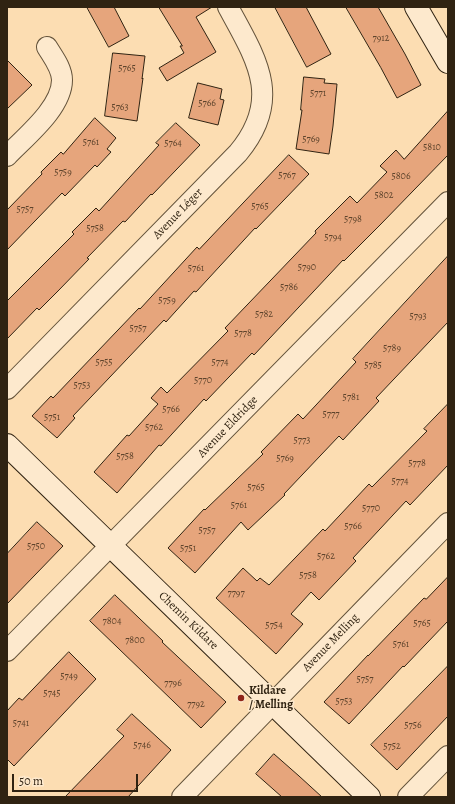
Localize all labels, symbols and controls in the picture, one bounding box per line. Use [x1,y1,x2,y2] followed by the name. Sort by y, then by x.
[373,33,389,45] house number: 7912
[118,63,136,75] house number: 5765
[310,88,326,100] house number: 5771
[198,98,216,110] house number: 5766
[111,102,129,114] house number: 5763
[302,134,320,146] house number: 5769
[83,137,99,149] house number: 5761
[164,138,182,150] house number: 5764
[423,142,441,154] house number: 5810
[54,167,72,179] house number: 5759
[278,170,296,182] house number: 5767
[391,171,411,183] house number: 5806
[150,185,206,243] street label: Avenue Léger
[374,190,394,202] house number: 5802
[251,201,269,213] house number: 5765
[17,204,33,216] house number: 5757
[344,214,362,226] house number: 5798
[86,223,104,235] house number: 5758
[324,232,342,244] house number: 5794
[298,262,316,274] house number: 5790
[188,263,204,275] house number: 5761
[280,282,298,294] house number: 5786
[158,295,176,307] house number: 5759
[255,309,273,321] house number: 5782
[409,311,427,323] house number: 5793
[130,323,146,335] house number: 5757
[234,328,252,340] house number: 5778
[383,343,401,355] house number: 5789
[95,357,113,369] house number: 5755
[211,357,229,369] house number: 5774
[364,360,382,372] house number: 5785
[194,375,212,387] house number: 5770
[74,380,90,392] house number: 5753
[343,392,359,404] house number: 5781
[195,393,261,461] street label: Avenue Eldridge
[162,404,180,416] house number: 5766
[323,409,339,421] house number: 5777
[44,412,60,424] house number: 5751
[145,422,163,434] house number: 5762
[294,435,310,447] house number: 5773
[116,451,134,463] house number: 5758
[276,453,294,465] house number: 5769
[408,458,426,470] house number: 5778
[391,476,409,488] house number: 5774
[247,482,265,494] house number: 5765
[231,500,247,512] house number: 5761
[362,503,380,515] house number: 5770
[344,521,362,533] house number: 5766
[199,525,215,537] house number: 5757
[27,541,45,553] house number: 5750
[180,543,196,555] house number: 5751
[317,551,335,563] house number: 5762
[299,570,317,582] house number: 5758
[227,588,245,600] house number: 7797
[155,589,221,653] street label: Chemin Kildare
[300,611,362,675] street label: Avenue Melling
[103,616,121,628] house number: 7804
[413,618,431,630] house number: 5765
[265,620,283,632] house number: 5754
[125,635,145,647] house number: 7800
[393,639,409,651] house number: 5761
[60,671,78,683] house number: 5749
[357,674,373,686] house number: 5757
[164,678,182,690] house number: 7796
[249,684,293,712] place label: Kildare / Melling
[43,688,61,700] house number: 5745
[236,693,246,703] marker: Kildare / Melling
[336,696,352,708] house number: 5753
[187,699,205,711] house number: 7792
[13,718,29,730] house number: 5741
[404,720,422,732] house number: 5756
[133,740,151,752] house number: 5746
[383,741,401,753] house number: 5752
[14,766,140,792] scale bar
[19,773,43,789] text: 50 m

